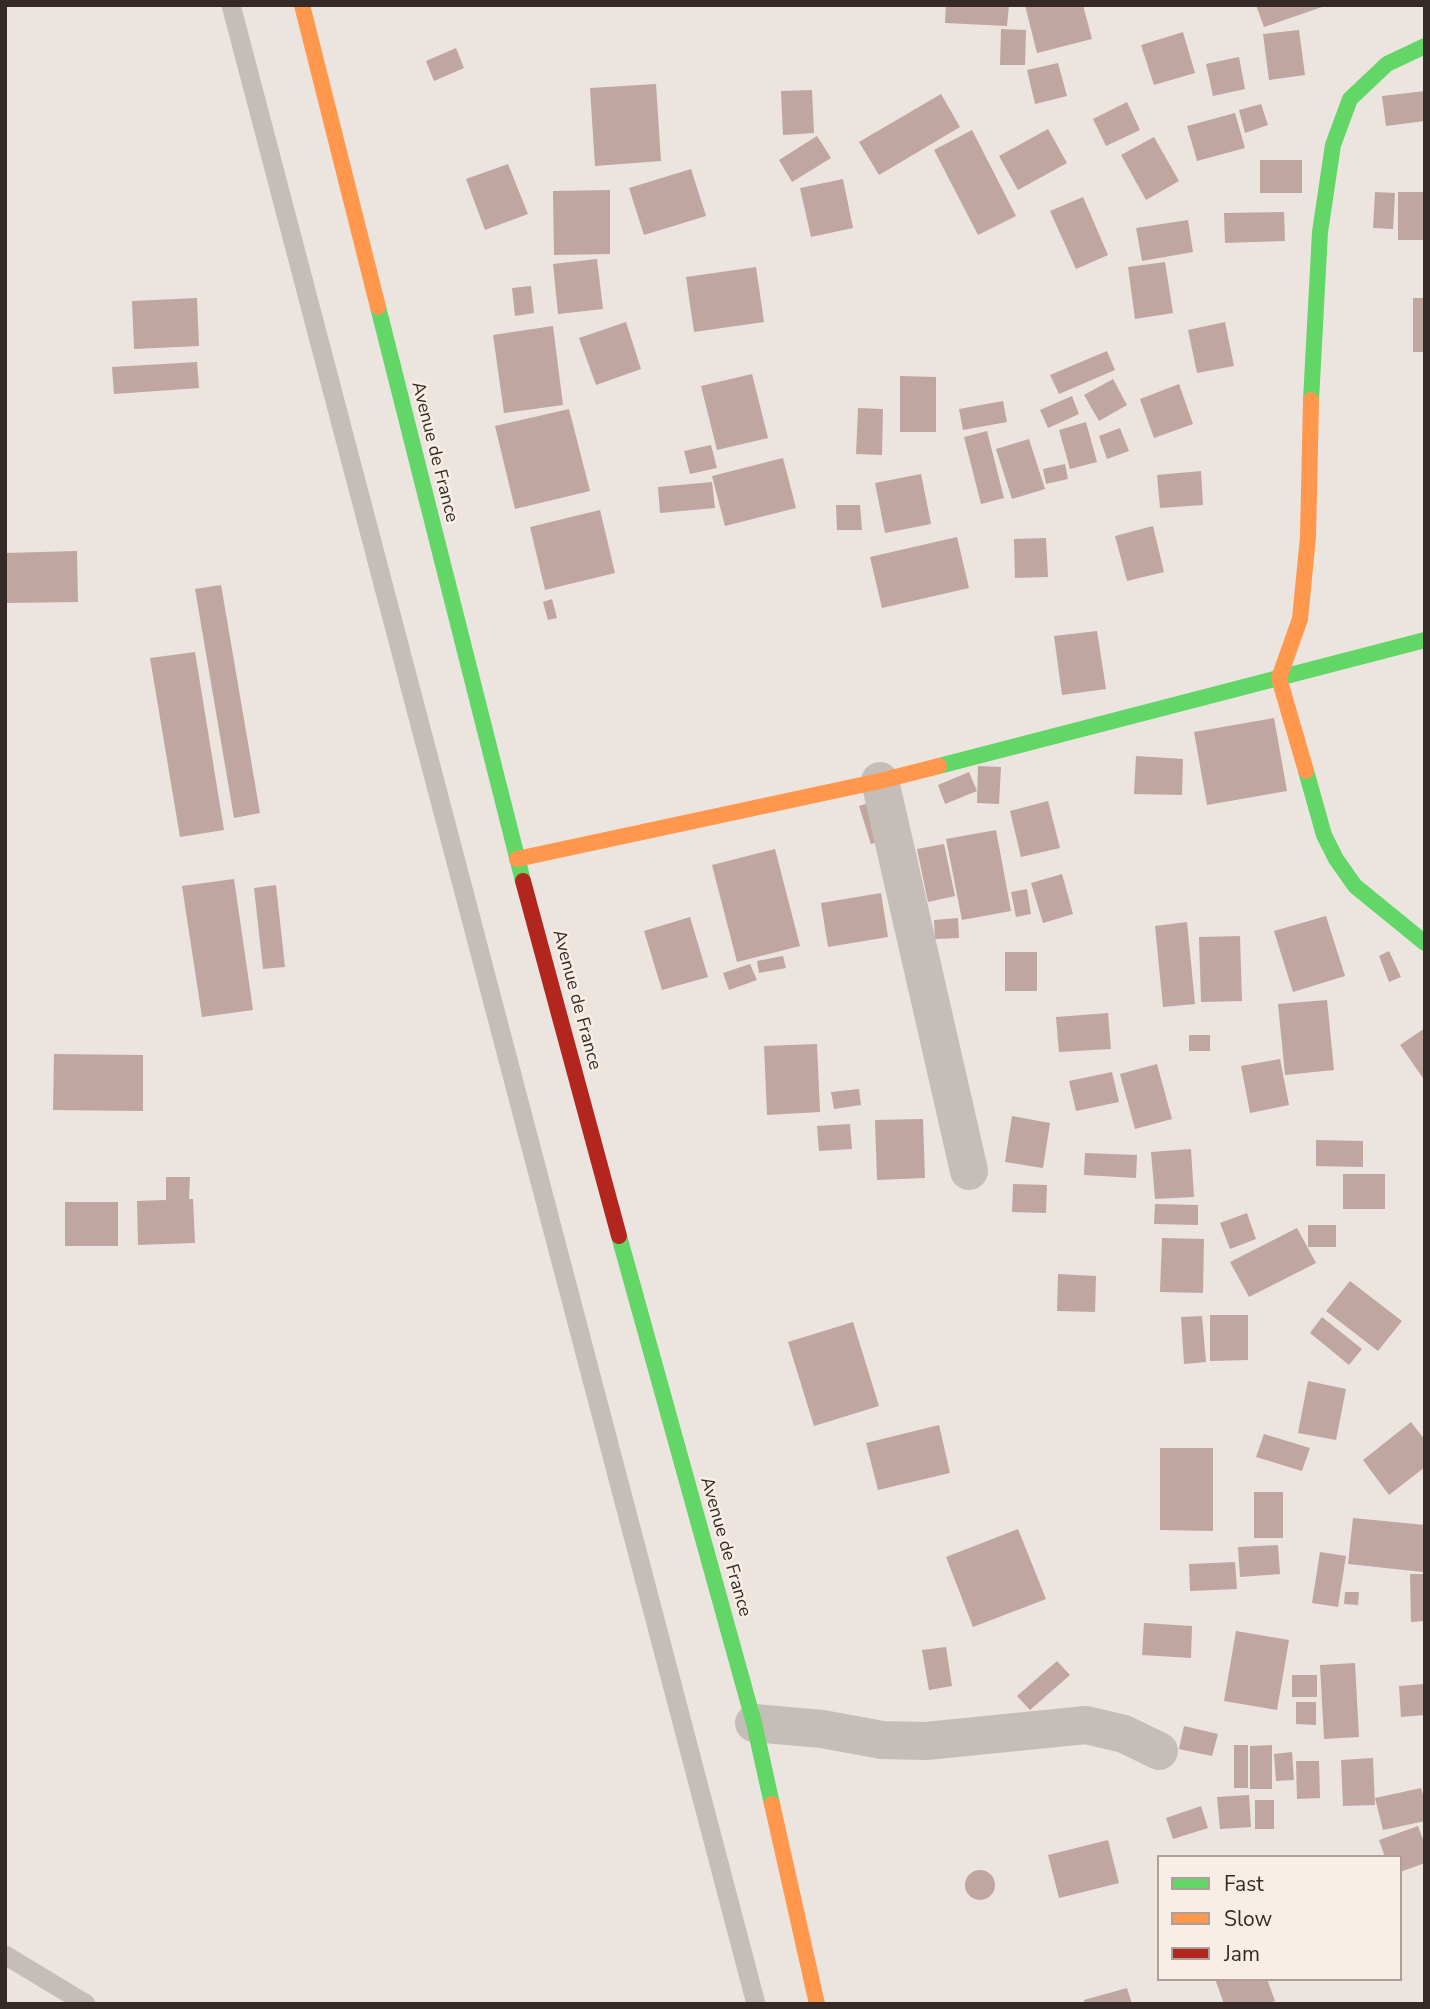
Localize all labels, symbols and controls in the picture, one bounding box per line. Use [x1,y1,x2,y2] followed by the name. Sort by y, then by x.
[406,379,462,525] street label: Avenue de France
[547,928,605,1072] street label: Avenue de France
[695,1475,755,1619] street label: Avenue de France
[1157,1855,1402,1981] legend
[1224,1870,1264,1898] text: Fast
[1224,1905,1272,1933] text: Slow
[1224,1940,1260,1968] text: Jam

